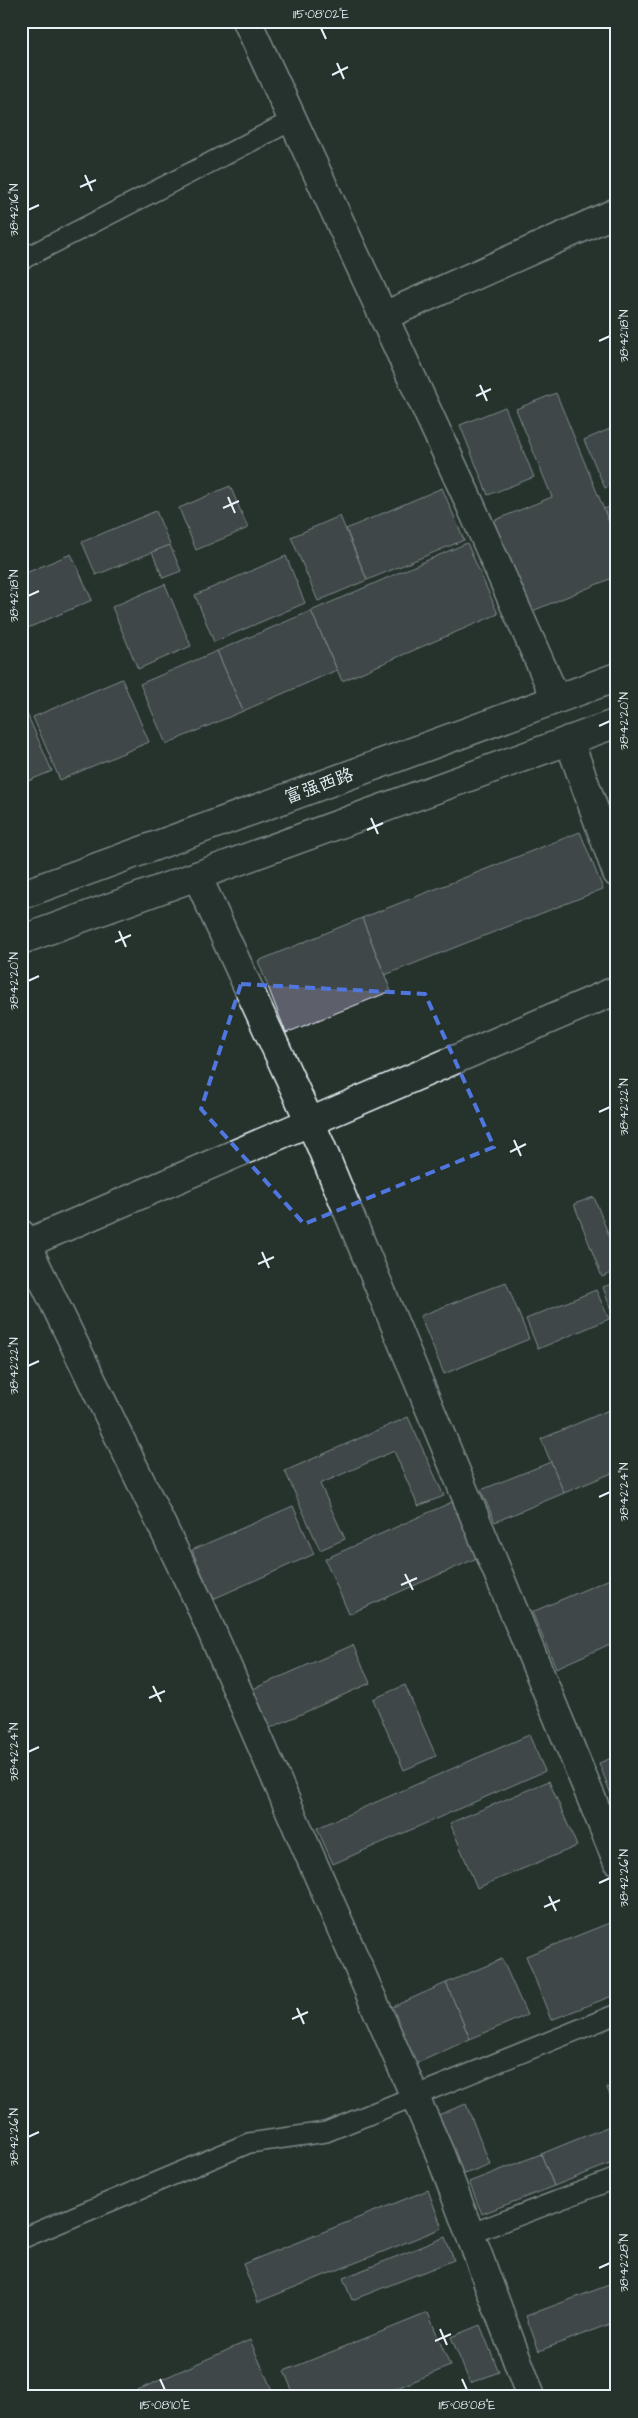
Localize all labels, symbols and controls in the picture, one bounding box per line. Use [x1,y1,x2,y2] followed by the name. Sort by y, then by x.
[293,6,349,23] text: 115°08'02"E
[6,183,23,236] text: 38°42'16"N
[616,309,633,363] text: 38°42'18"N
[6,569,23,623] text: 38°42'18"N
[616,691,633,750] text: 38°42'20"N
[281,762,357,810] street label: 富强西路
[6,951,23,1010] text: 38°42'20"N
[616,1078,633,1136] text: 38°42'22"N
[6,1337,23,1395] text: 38°42'22"N
[616,1462,633,1521] text: 38°42'24"N
[6,1722,23,1781] text: 38°42'24"N
[616,1848,633,1907] text: 38°42'26"N
[6,2107,23,2166] text: 38°42'26"N
[616,2233,633,2292] text: 38°42'28"N
[140,2397,190,2414] text: 115°08'10"E
[439,2397,495,2414] text: 115°08'08"E

